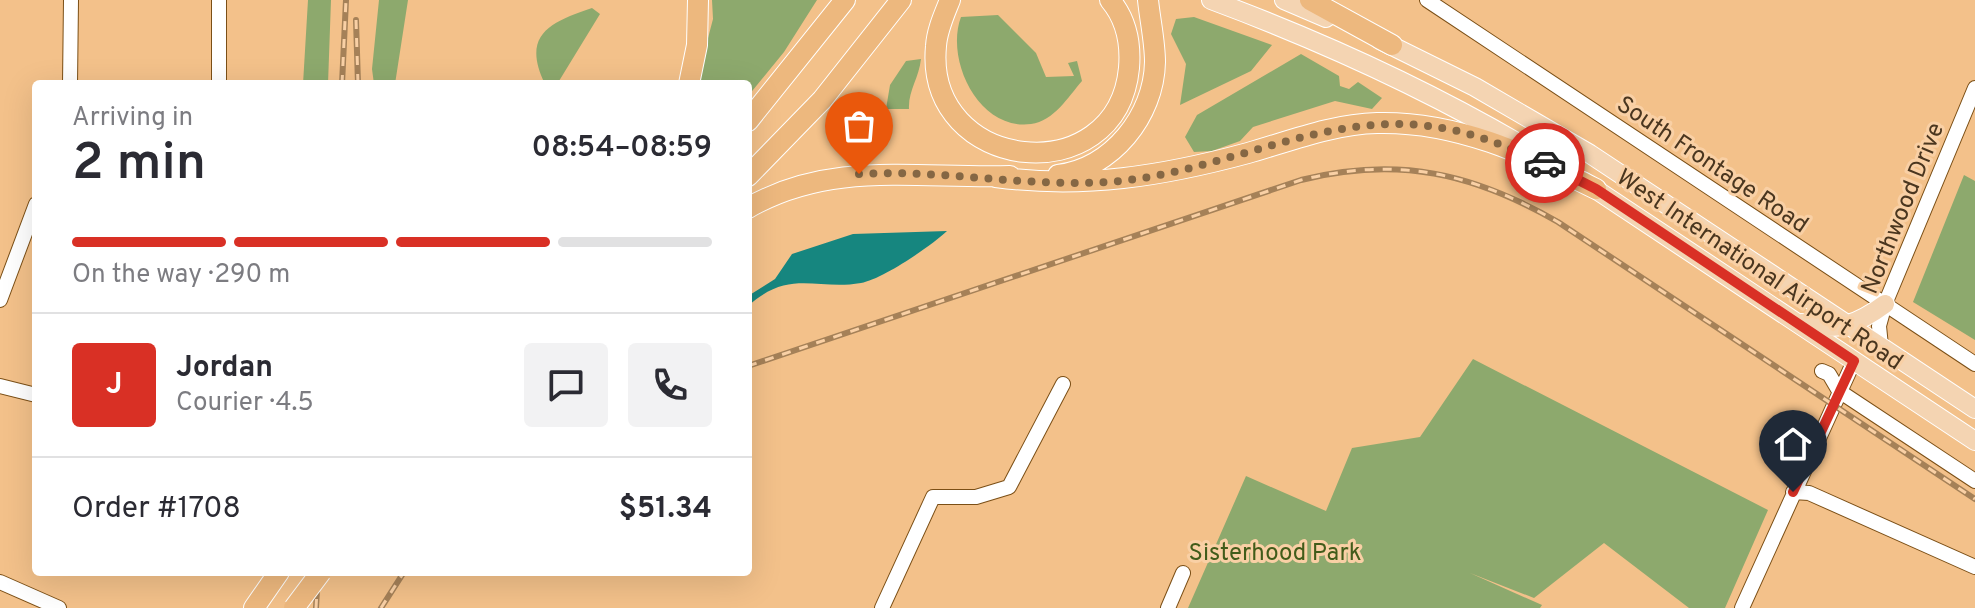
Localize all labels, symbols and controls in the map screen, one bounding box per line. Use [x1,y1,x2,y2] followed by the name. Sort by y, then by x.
[1610,90,1813,241] street label: South Frontage Road
[825,92,893,174] pin
[72,102,193,135] text: Arriving in
[837,104,881,148] icon: bag
[1856,119,1952,299] street label: Northwood Drive
[1505,123,1585,203] courier
[531,130,712,167] text: 08:54–08:59
[72,132,206,198] text: 2 min
[1523,141,1567,185] icon: car
[1610,163,1908,378] street label: West International Airport Road
[72,259,290,292] text: On the way · 290 m
[524,343,608,427] button: chat
[628,343,712,427] button: phone
[176,350,273,387] text: Jordan
[106,367,122,404] text: J
[176,387,314,420] text: Courier · 4.5
[1759,410,1827,492] pin
[1771,422,1815,466] icon: home
[72,491,241,528] text: Order #1708
[619,491,712,528] text: $51.34
[1189,539,1361,569] park label: Sisterhood Park

